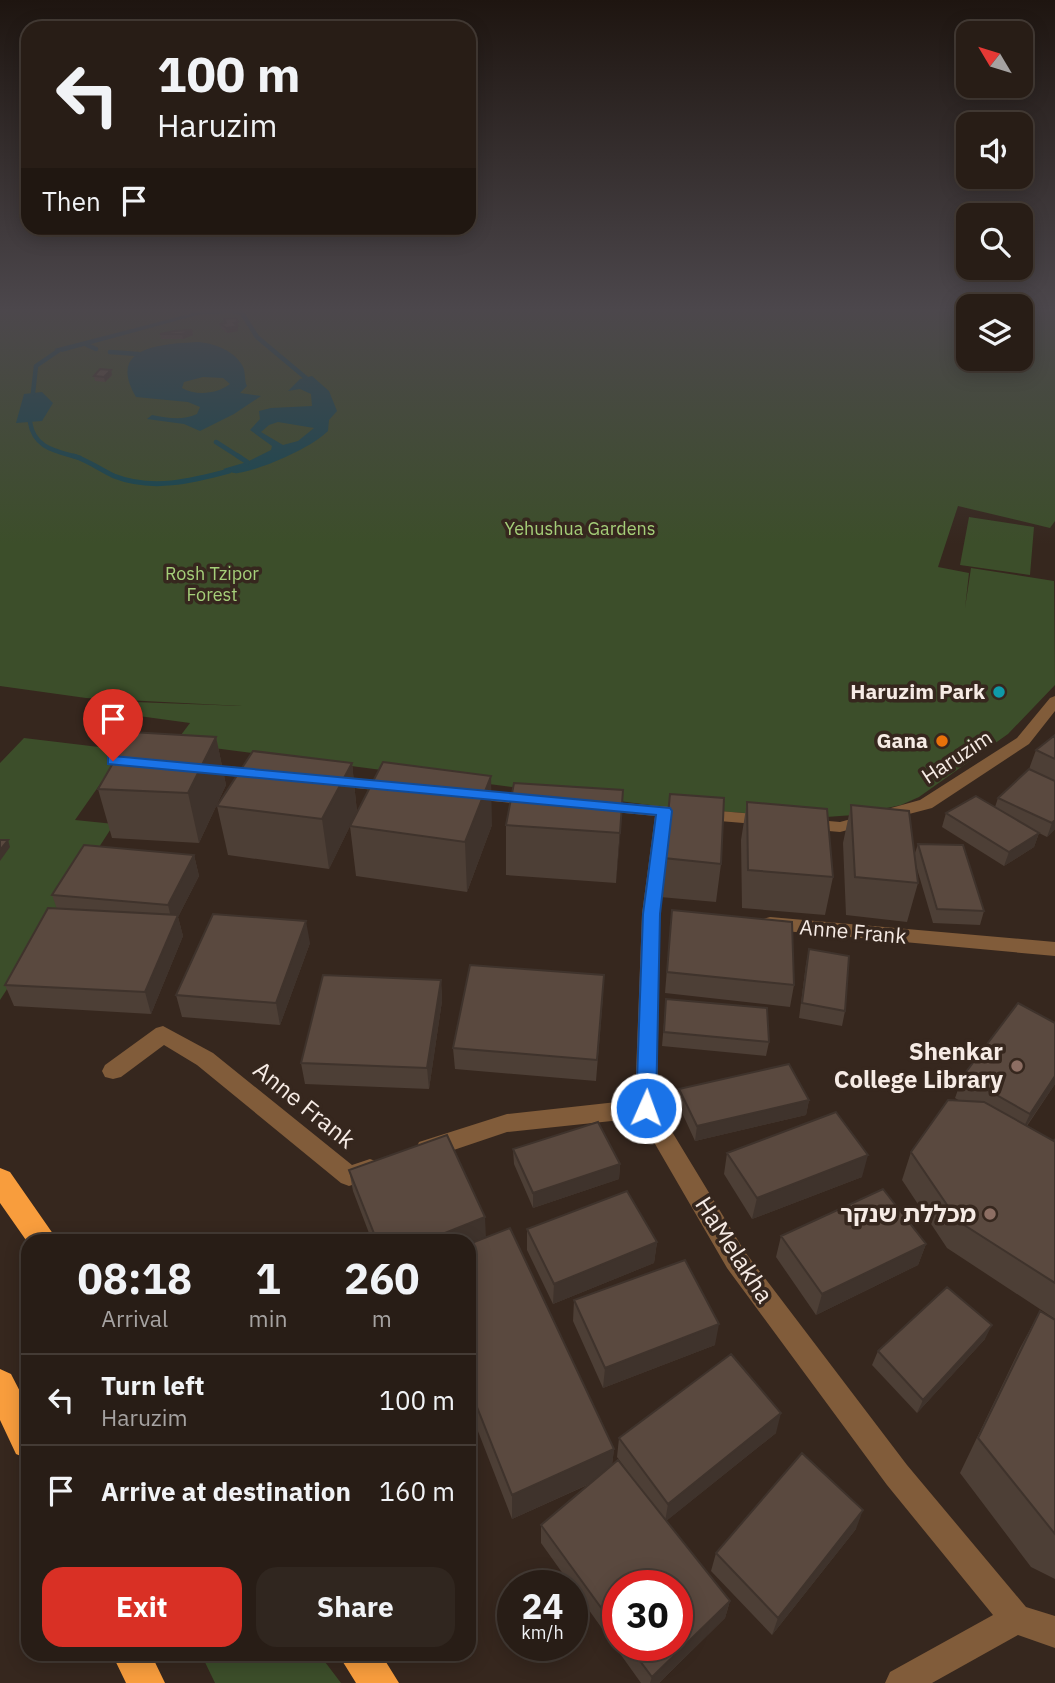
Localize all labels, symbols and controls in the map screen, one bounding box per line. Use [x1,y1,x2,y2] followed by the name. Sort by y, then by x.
[956,21,1032,98] north arrow
[956,21,1033,371] map controls
[157,42,301,105] text: 100 m
[42,49,133,140] icon: left
[157,104,277,146] text: Haruzim
[956,112,1033,189] button: sound
[115,182,153,220] icon: arrive
[42,184,101,218] text: Then
[956,203,1033,280] button: search
[956,294,1033,371] button: layers
[504,517,656,540] park label: Yehushua Gardens
[165,562,259,606] park label: Rosh Tzipor Forest
[850,677,986,705] place label: Haruzim Park
[991,684,1007,700] marker: Haruzim Park
[83,689,143,761] pin
[94,700,132,738] icon: arrive
[916,723,997,789] street label: Haruzim
[876,726,928,754] place label: Gana
[934,733,950,749] marker: Gana
[799,912,908,950] street label: Anne Frank
[834,1035,1003,1095] place label: Shenkar College Library
[247,1053,362,1155] street label: Anne Frank
[1009,1058,1025,1074] marker: Shenkar College Library
[609,1071,683,1145] position arrow
[688,1190,781,1309] street label: HaMelakha
[840,1197,976,1229] place label: מכללת שנקר
[982,1206,998,1222] marker: מכללת שנקר
[77,1251,192,1306] text: 08:18
[255,1251,281,1306] text: 1
[344,1251,420,1306] text: 260
[101,1303,168,1333] text: Arrival
[249,1303,287,1333] text: min
[372,1303,392,1333] text: m
[101,1368,204,1402] text: Turn left
[42,1381,80,1419] icon: left
[379,1383,455,1417] text: 100 m
[101,1402,188,1432] text: Haruzim
[42,1472,80,1510] icon: arrive
[101,1474,351,1508] text: Arrive at destination
[379,1474,455,1508] text: 160 m
[42,1567,242,1647] button: Exit
[256,1567,455,1647] button: Share
[602,1570,693,1661] speed limit sign: 30
[521,1583,564,1629] text: 24
[521,1621,564,1644] text: km/h

